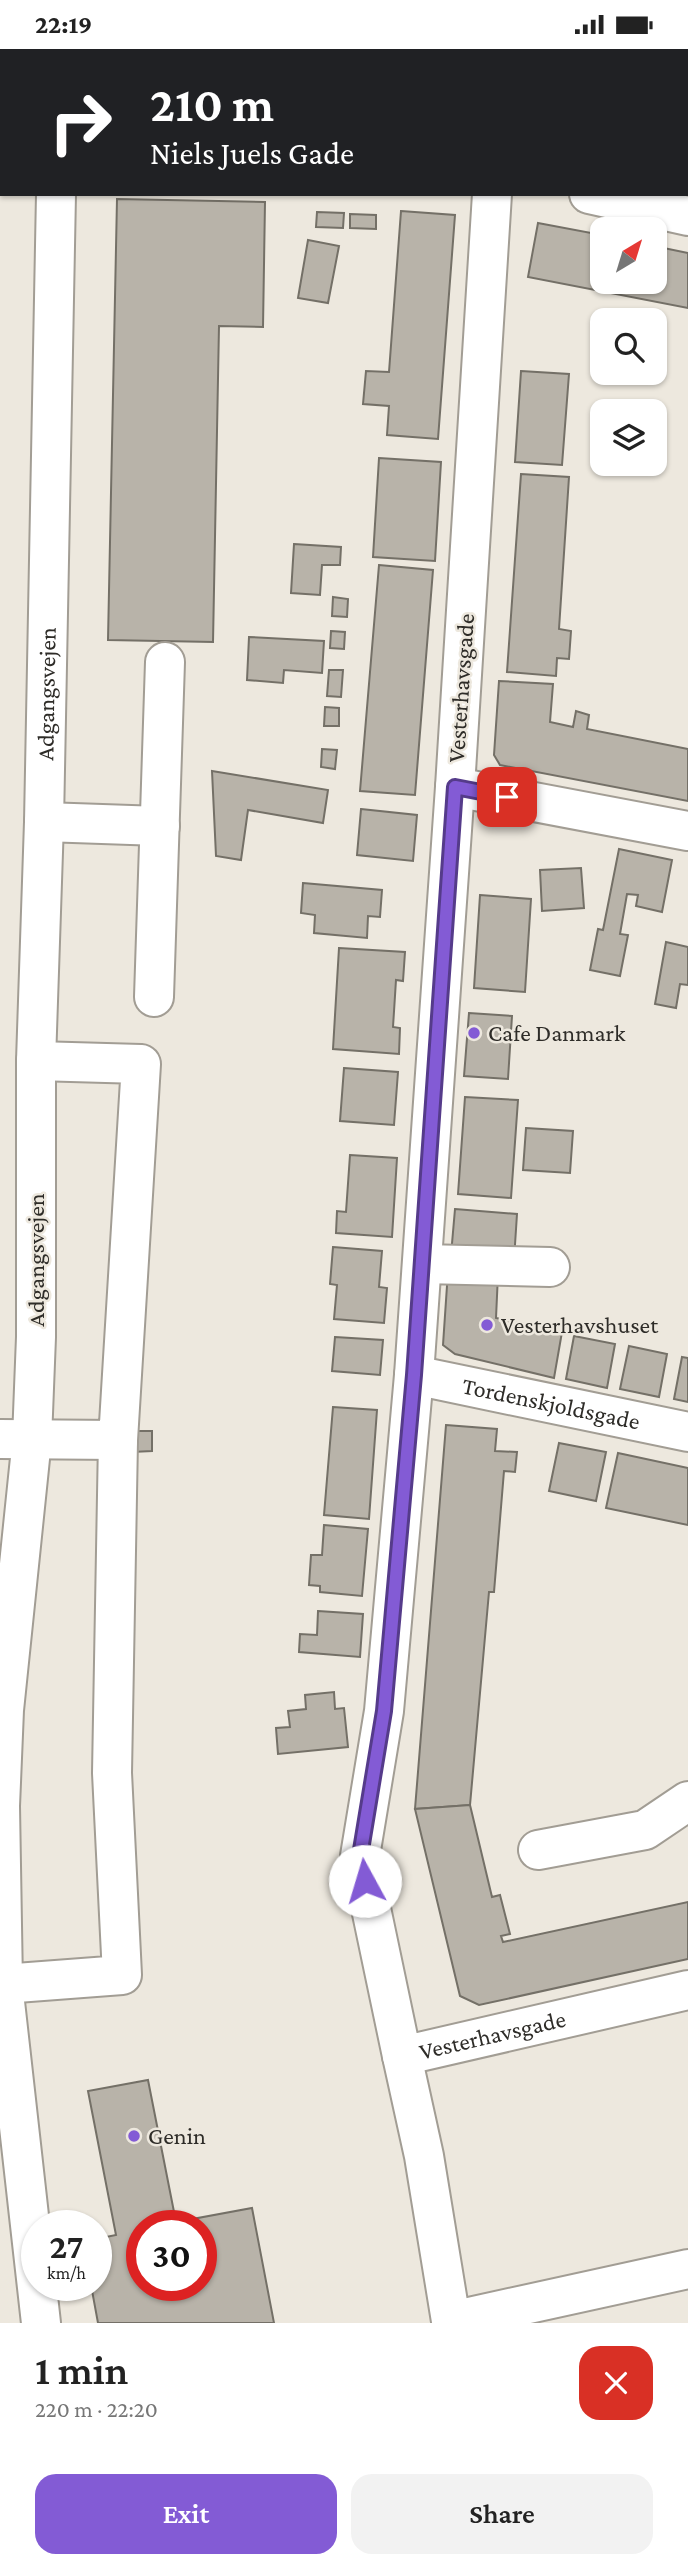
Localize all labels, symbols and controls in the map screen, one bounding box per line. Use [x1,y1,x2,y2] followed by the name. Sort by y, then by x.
[35,10,92,39] text: 22:19
[35,77,126,168] icon: right
[150,77,274,132] text: 210 m
[150,135,354,171] text: Niels Juels Gade
[590,217,667,294] north arrow
[590,217,667,476] map controls
[590,308,667,385] button: search
[590,399,667,476] button: layers
[442,613,479,763] street label: Vesterhavsgade
[31,627,61,761] street label: Adgangsvejen
[477,767,537,827] pin
[488,778,526,816] icon: arrive
[488,1019,626,1046] place label: Cafe Danmark
[466,1025,482,1041] marker: Cafe Danmark
[22,1193,49,1327] street label: Adgangsvejen
[501,1311,659,1338] place label: Vesterhavshuset
[479,1317,495,1333] marker: Vesterhavshuset
[460,1371,642,1435] street label: Tordenskjoldsgade
[328,1844,402,1918] position arrow
[416,2005,568,2065] street label: Vesterhavsgade
[148,2122,206,2149] place label: Genin
[126,2128,142,2144] marker: Genin
[126,2210,217,2301] speed limit sign: 30
[50,2227,83,2266] text: 27
[47,2263,86,2283] text: km/h
[35,2346,128,2393] text: 1 min
[579,2346,653,2420] button: close
[35,2396,158,2422] text: 220 m · 22:20
[35,2474,337,2554] button: Exit
[351,2474,653,2554] button: Share

